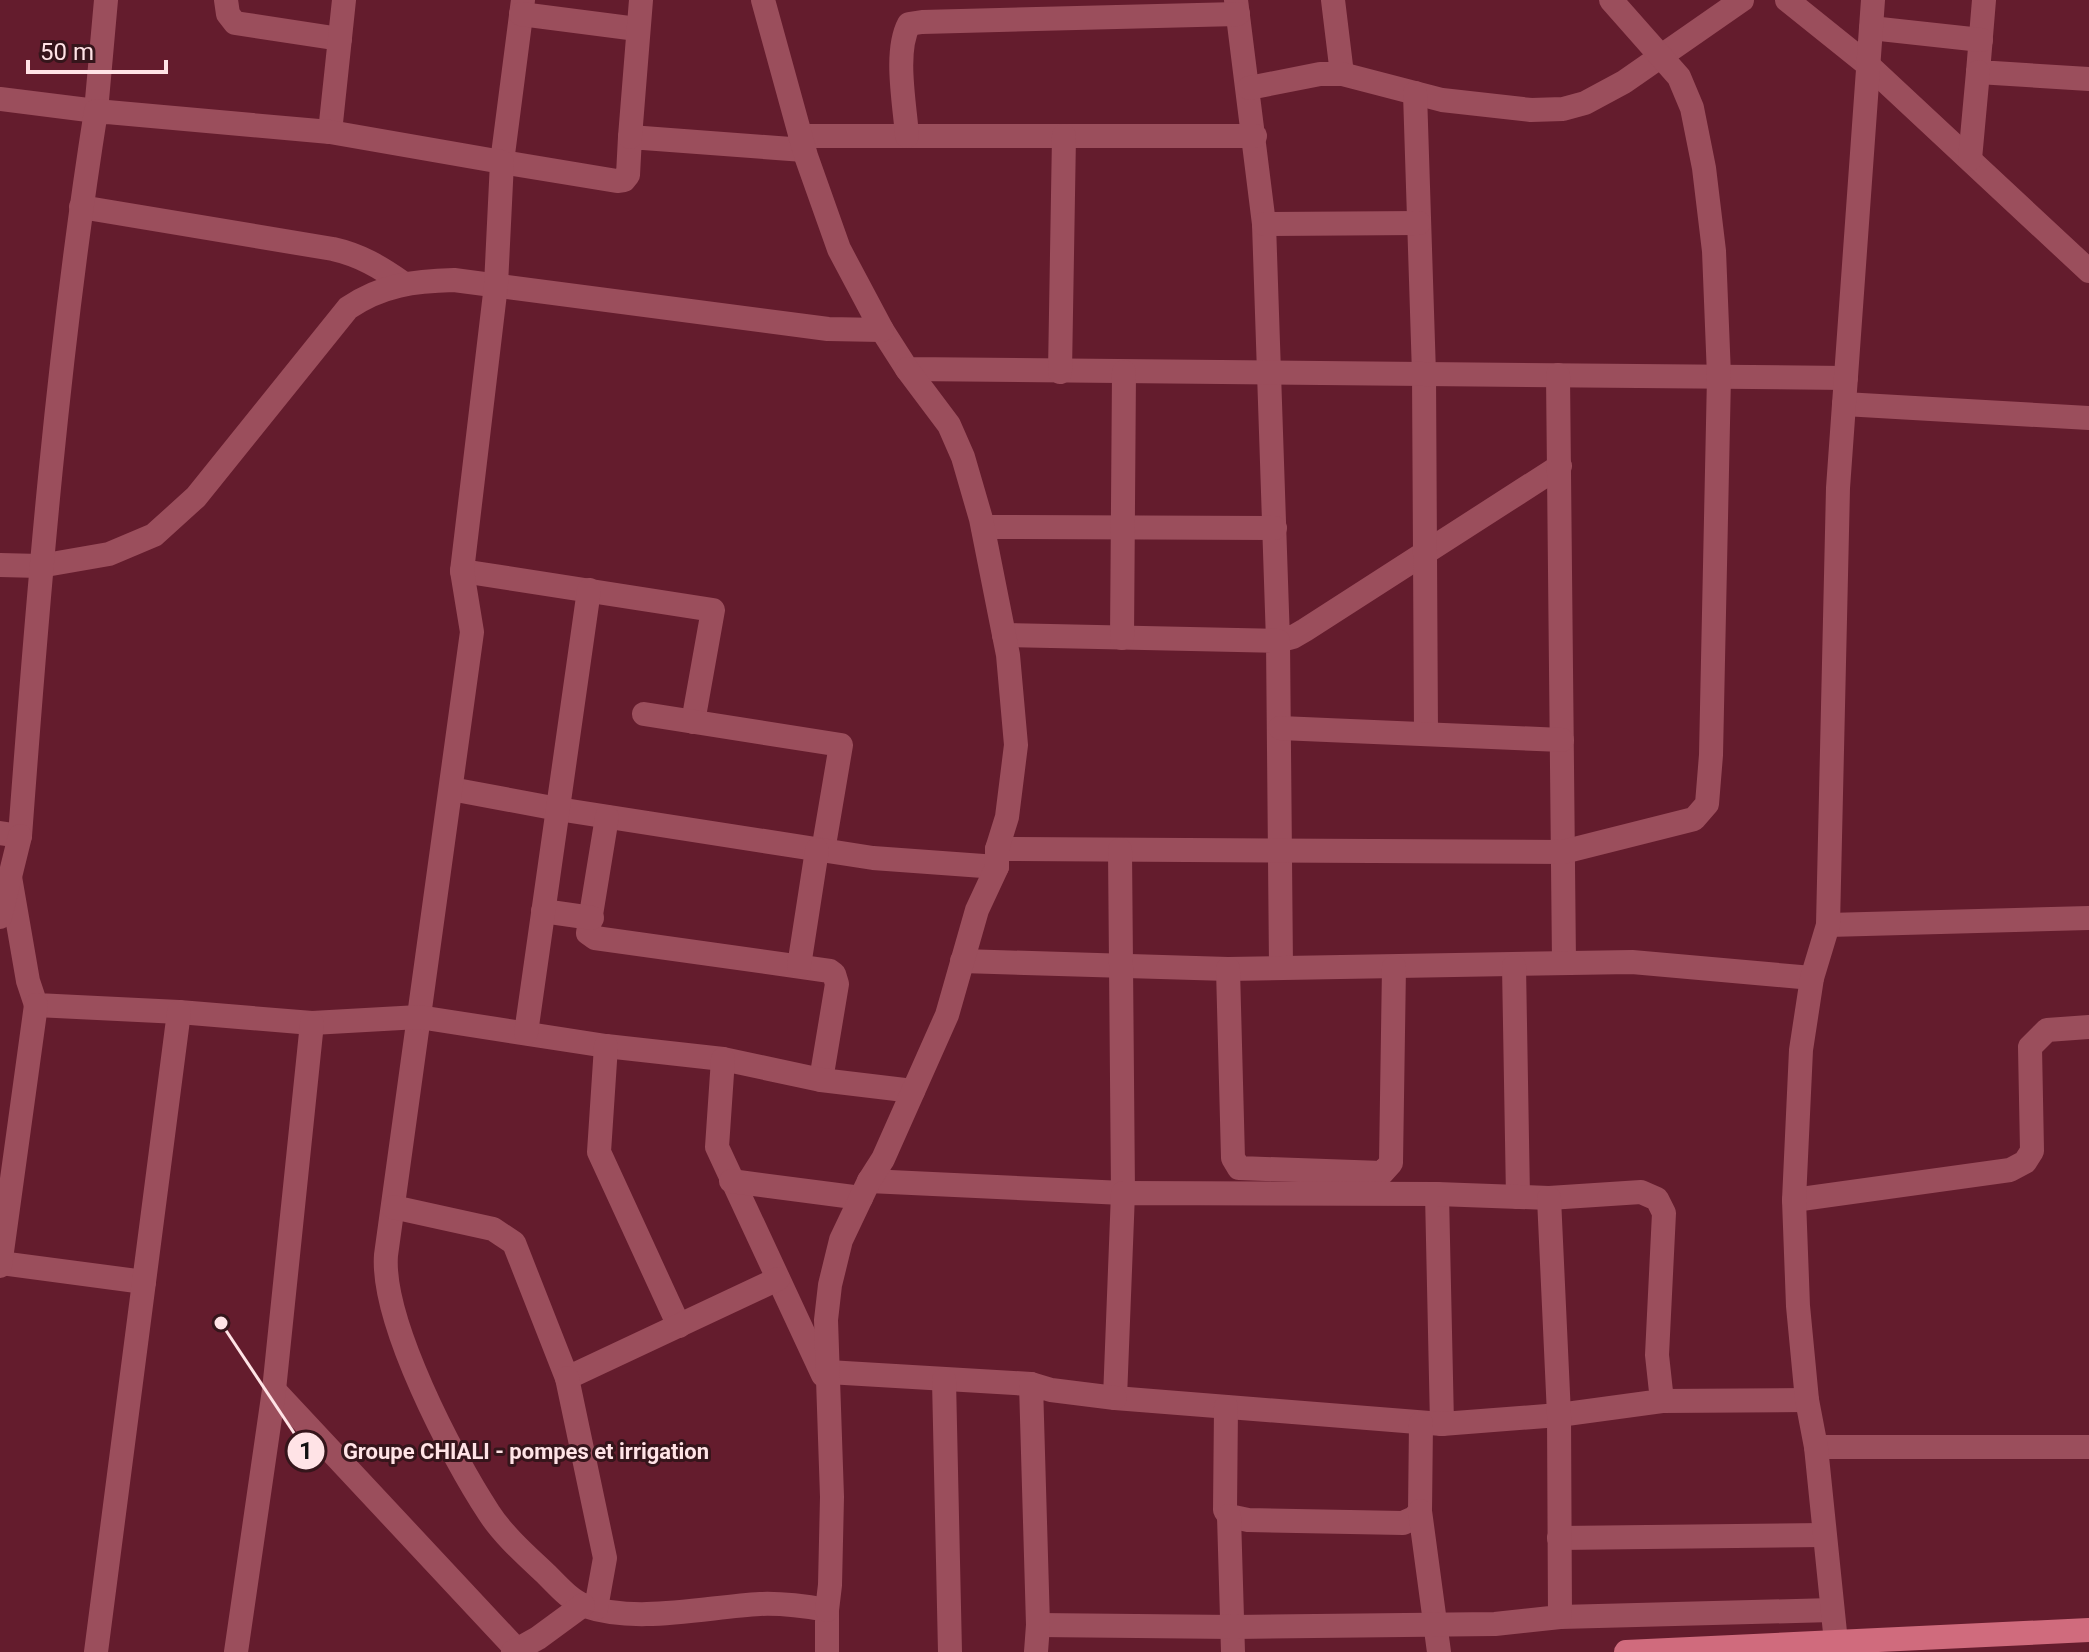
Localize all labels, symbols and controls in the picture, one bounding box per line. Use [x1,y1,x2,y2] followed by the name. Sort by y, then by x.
[28,24,166,74] scale bar
[40,38,94,66] text: 50 m
[286,1428,725,1474] callout: Groupe CHIALI - pompes et irrigation
[299,1437,313,1465] text: 1
[343,1439,709,1464] text: Groupe CHIALI - pompes et irrigation

